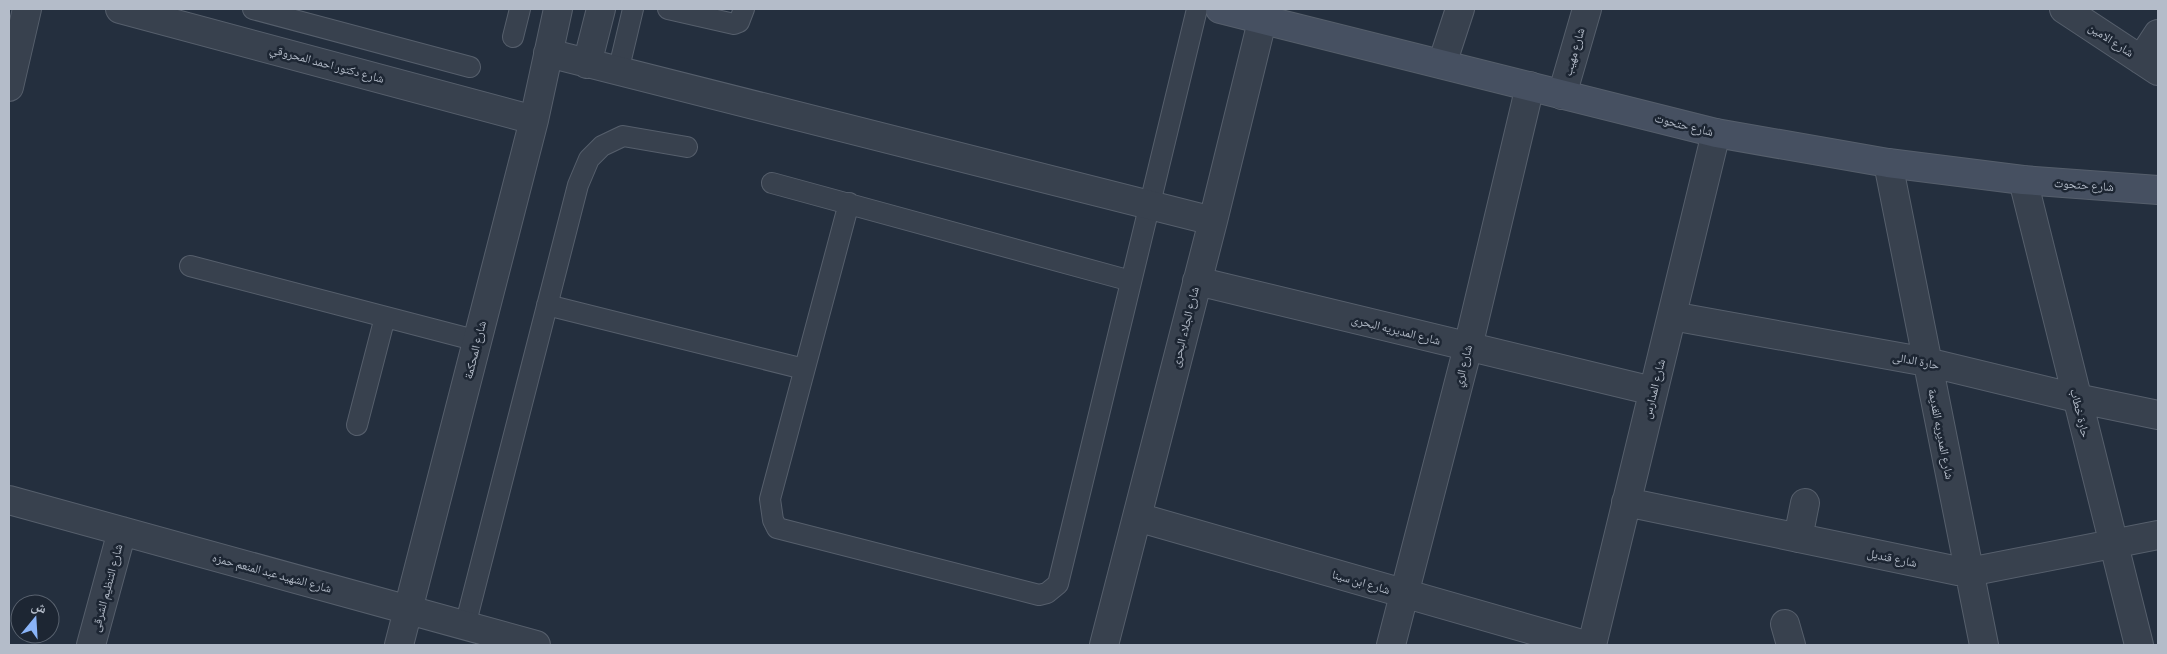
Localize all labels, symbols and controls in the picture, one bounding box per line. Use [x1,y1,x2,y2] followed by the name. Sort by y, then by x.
[2085,19,2137,62] street label: شارع الامين
[1560,26,1589,78] street label: شارع مهيب
[268,41,386,89] street label: شارع دكتور احمد المحروقي
[1653,110,1715,141] street label: شارع حتحوت
[2053,175,2115,196] street label: شارع حتحوت
[1167,285,1204,369] street label: شارع الجلاء البحرى
[1350,311,1442,350] street label: شارع المديريه البحرى
[460,319,491,381] street label: شارع المحكمة
[1450,343,1478,389] street label: شارع الري
[1891,349,1941,374] street label: حارة الدالى
[1639,357,1670,421] street label: شارع المدارس
[1923,387,1958,481] street label: شارع المديريه القديمة
[2065,387,2094,440] street label: حارة خطاب
[88,542,127,634] street label: شارع التنظيم الشرقى
[1865,545,1919,572] street label: شارع قنديل
[210,549,334,598] street label: شارع الشهيد عبد المنعم حمزه
[1330,566,1392,599] street label: شارع ابن سينا
[10,594,60,644] north arrow
[29,596,49,619] text: ش

